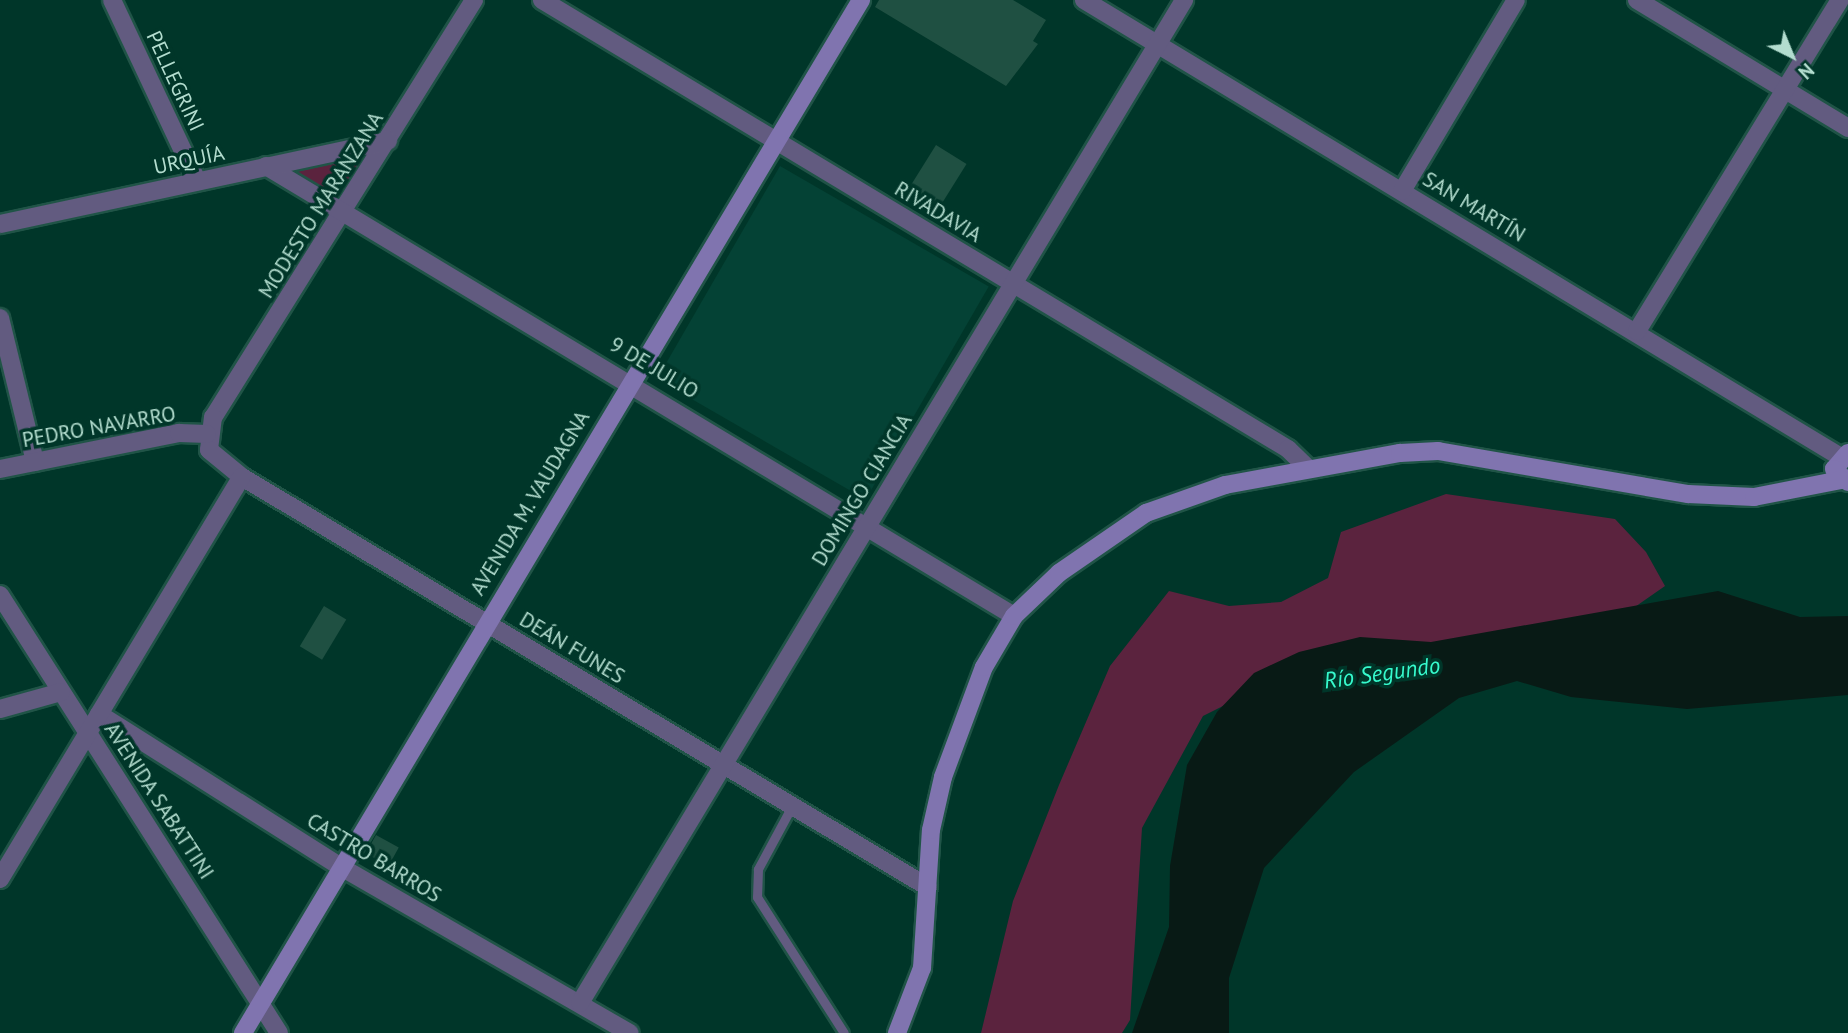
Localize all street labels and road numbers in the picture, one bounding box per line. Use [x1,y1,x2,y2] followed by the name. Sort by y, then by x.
[141,27,209,135] street label: PELLEGRINI
[253,107,389,303] street label: MODESTO MARANZANA
[151,140,227,180] street label: URQUÍA
[1418,167,1530,247] street label: SAN MARTÍN
[890,176,986,248] street label: RIVADAVIA
[605,332,703,404] street label: 9 DE JULIO
[20,401,178,453] street label: PEDRO NAVARRO
[464,405,596,601] street label: AVENIDA M. VAUDAGNA
[807,410,917,570] street label: DOMINGO CIANCIA
[515,607,629,689] street label: DEÁN FUNES
[99,718,219,884] street label: AVENIDA SABATTINI
[302,808,446,908] street label: CASTRO BARROS

